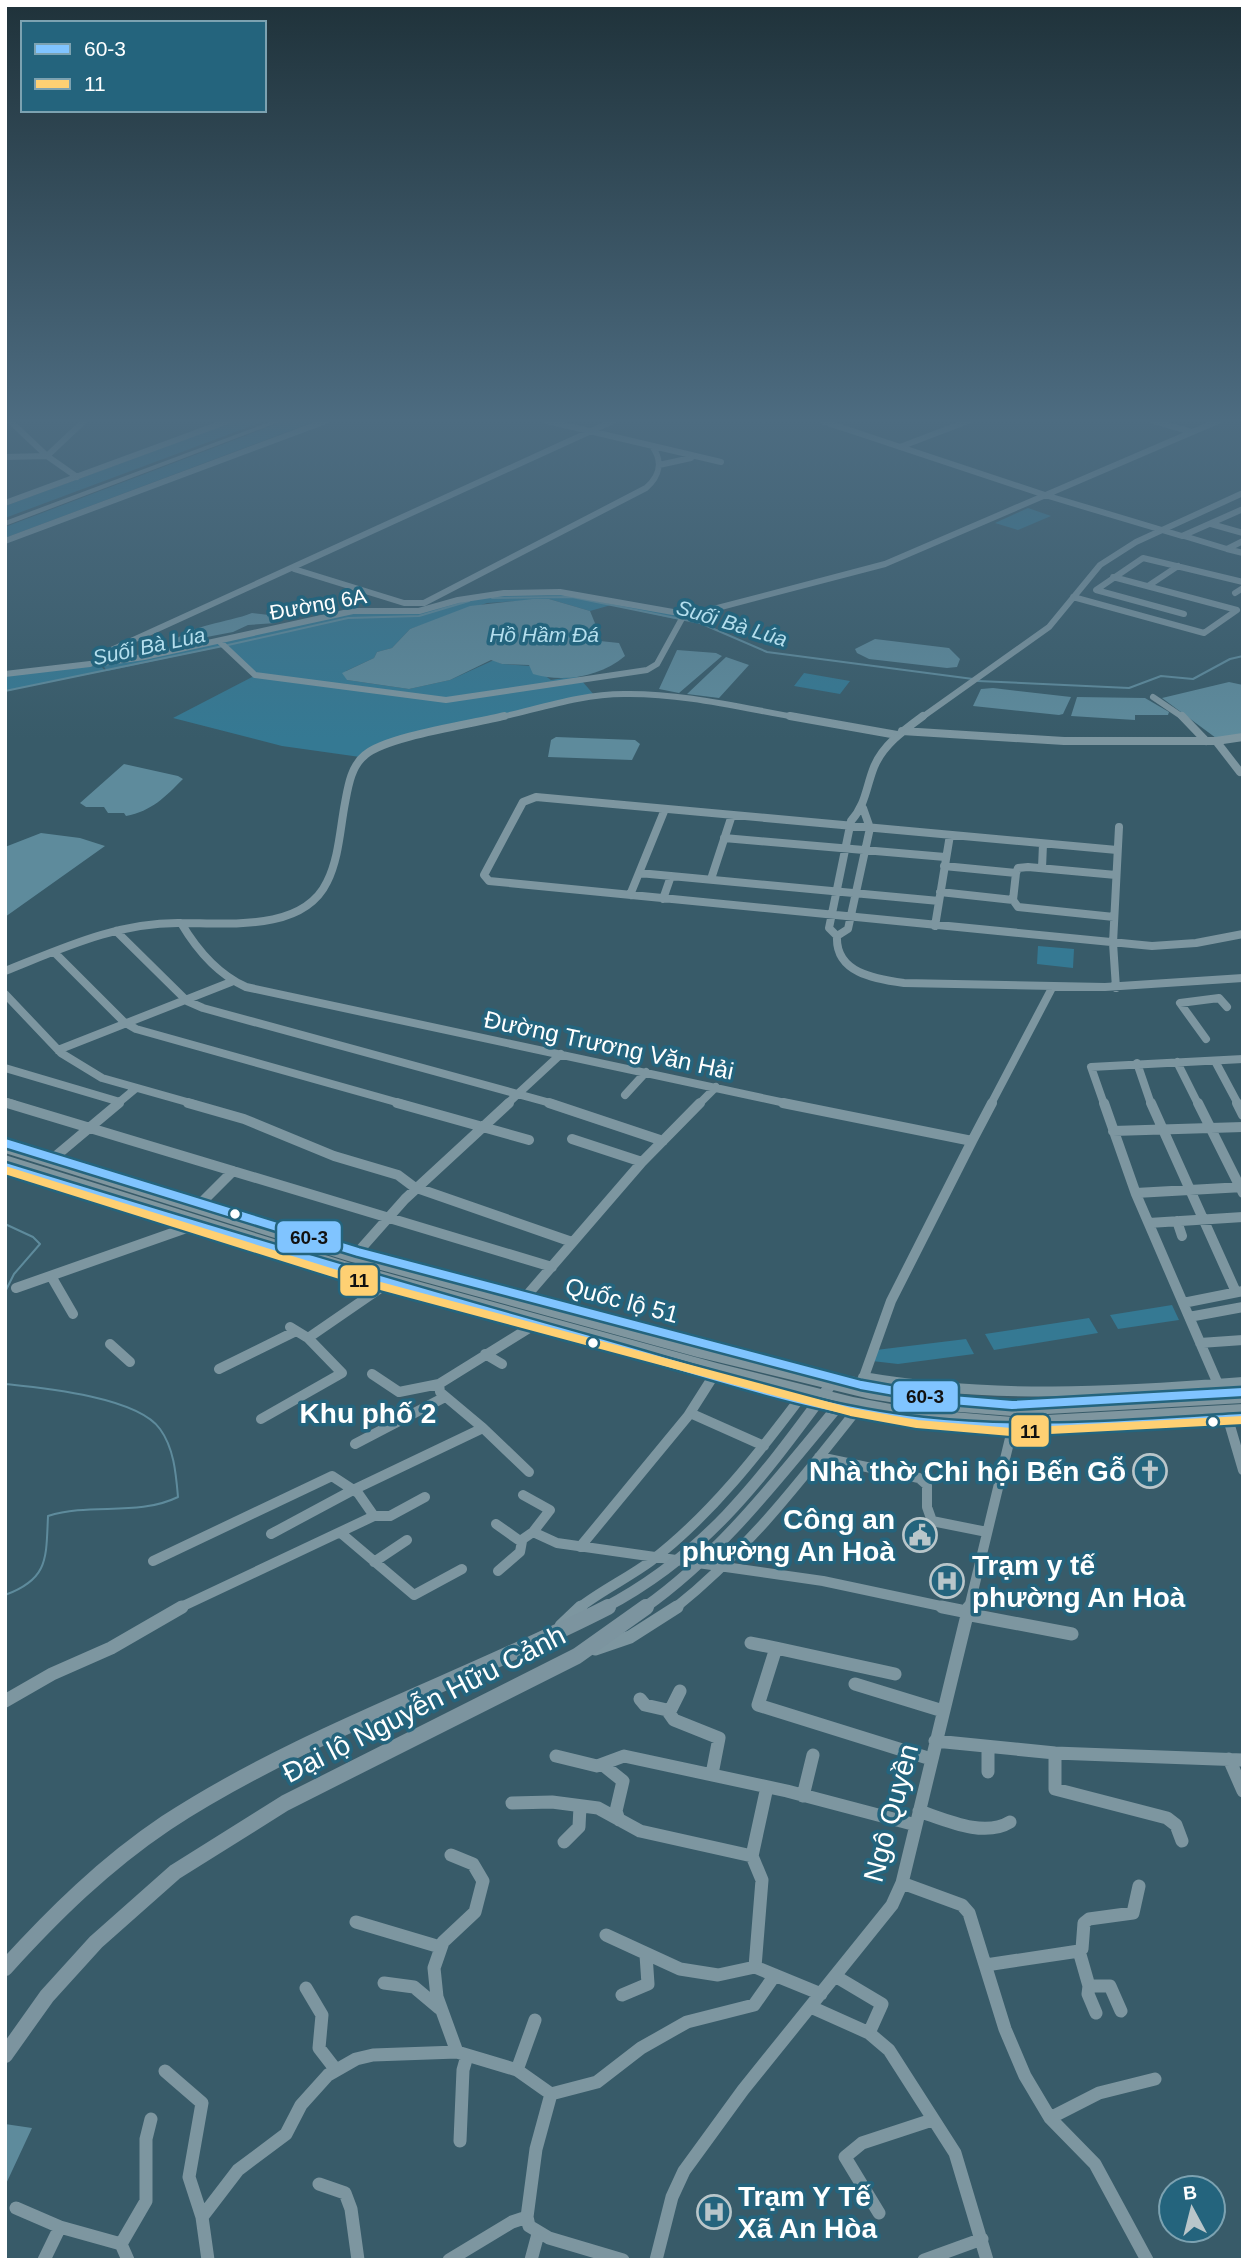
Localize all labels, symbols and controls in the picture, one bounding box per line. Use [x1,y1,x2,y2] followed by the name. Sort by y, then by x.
[21,21,266,112] legend
[84,37,126,60] text: 60-3
[84,72,106,95] text: 11
[268,584,368,624] street label: Đường 6A
[674,595,790,651] water label: Suối Bà Lúa
[91,623,207,669] water label: Suối Bà Lúa
[489,623,599,646] water label: Hồ Hầm Đá
[482,1005,736,1085] street label: Đường Trương Văn Hải
[228,1207,242,1221] unlabelled marker
[276,1220,342,1254] line badge: 60-3
[290,1227,328,1248] text: 60-3
[339,1264,379,1297] line badge: 11
[349,1270,369,1291] text: 11
[562,1272,682,1328] street label: Quốc lộ 51
[586,1336,600,1350] unlabelled marker
[892,1380,959,1413] line badge: 60-3
[906,1386,944,1407] text: 60-3
[300,1398,436,1429] district label: Khu phố 2
[1010,1414,1050,1448] line badge: 11
[1206,1415,1220,1429] unlabelled marker
[1020,1421,1040,1442] text: 11
[1131,1452,1169,1490] church icon: Nhà thờ Chi hội Bến Gỗ
[809,1456,1126,1487] place label: Nhà thờ Chi hội Bến Gỗ
[682,1504,895,1567] place label: Công an phường An Hoà
[901,1516,939,1554] public building icon: Công an phường An Hoà
[972,1550,1186,1613] place label: Trạm y tế phường An Hoà
[928,1562,966,1600] hospital icon: Trạm y tế phường An Hoà
[278,1619,570,1789] street label: Đại lộ Nguyễn Hữu Cảnh
[858,1741,924,1885] street label: Ngô Quyền
[1157,2174,1227,2244] north arrow
[738,2181,877,2244] place label: Trạm Y Tế Xã An Hòa
[1182,2181,1198,2204] text: B
[695,2193,733,2231] hospital icon: Trạm Y Tế Xã An Hòa

